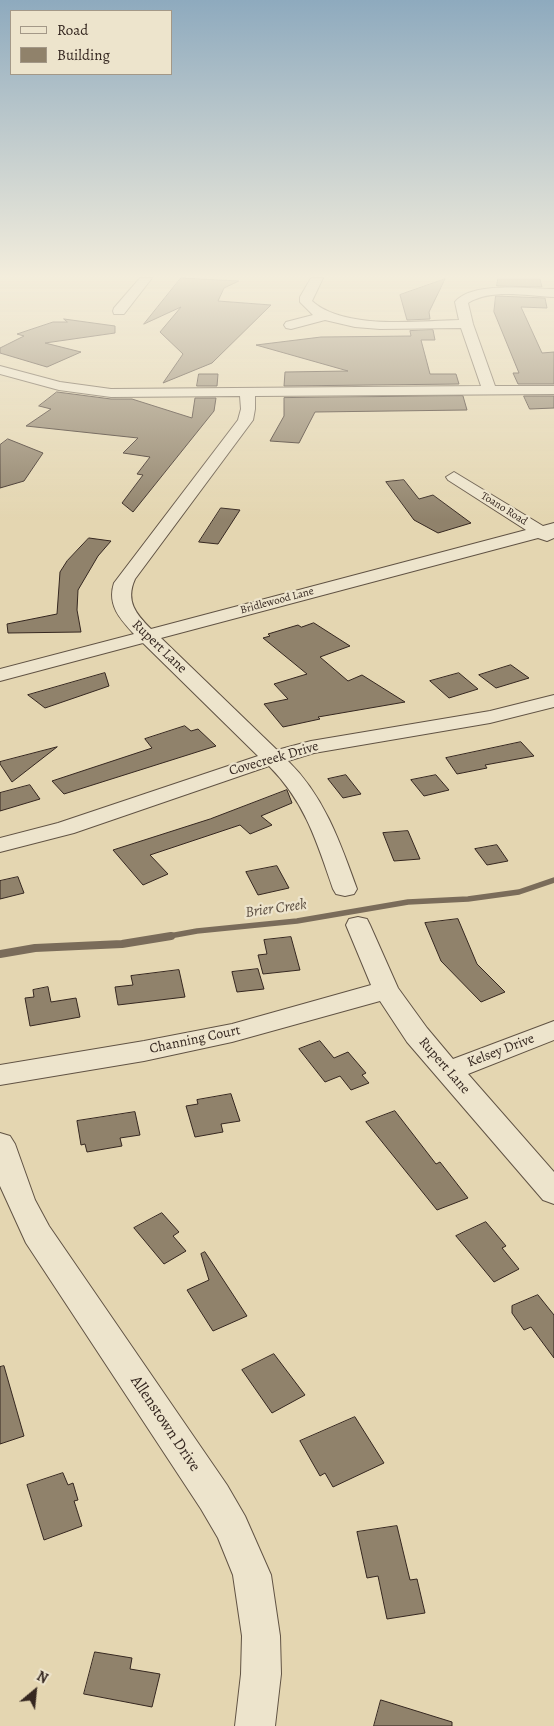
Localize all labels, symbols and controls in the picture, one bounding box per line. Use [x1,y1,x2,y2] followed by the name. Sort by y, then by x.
[10,10,172,75] legend
[57,20,88,40] text: Road
[57,45,110,65] text: Building
[478,489,530,529] street label: Toano Road
[239,585,315,617] street label: Bridlewood Lane
[128,617,190,677] street label: Rupert Lane
[227,738,321,780] street label: Covecreek Drive
[244,896,308,922] water label: Brier Creek
[148,1022,242,1058] street label: Channing Court
[465,1031,537,1071] street label: Kelsey Drive
[415,1034,473,1098] street label: Rupert Lane
[126,1372,204,1476] street label: Allenstown Drive
[10,1666,60,1716] north arrow
[33,1667,51,1688] text: N

